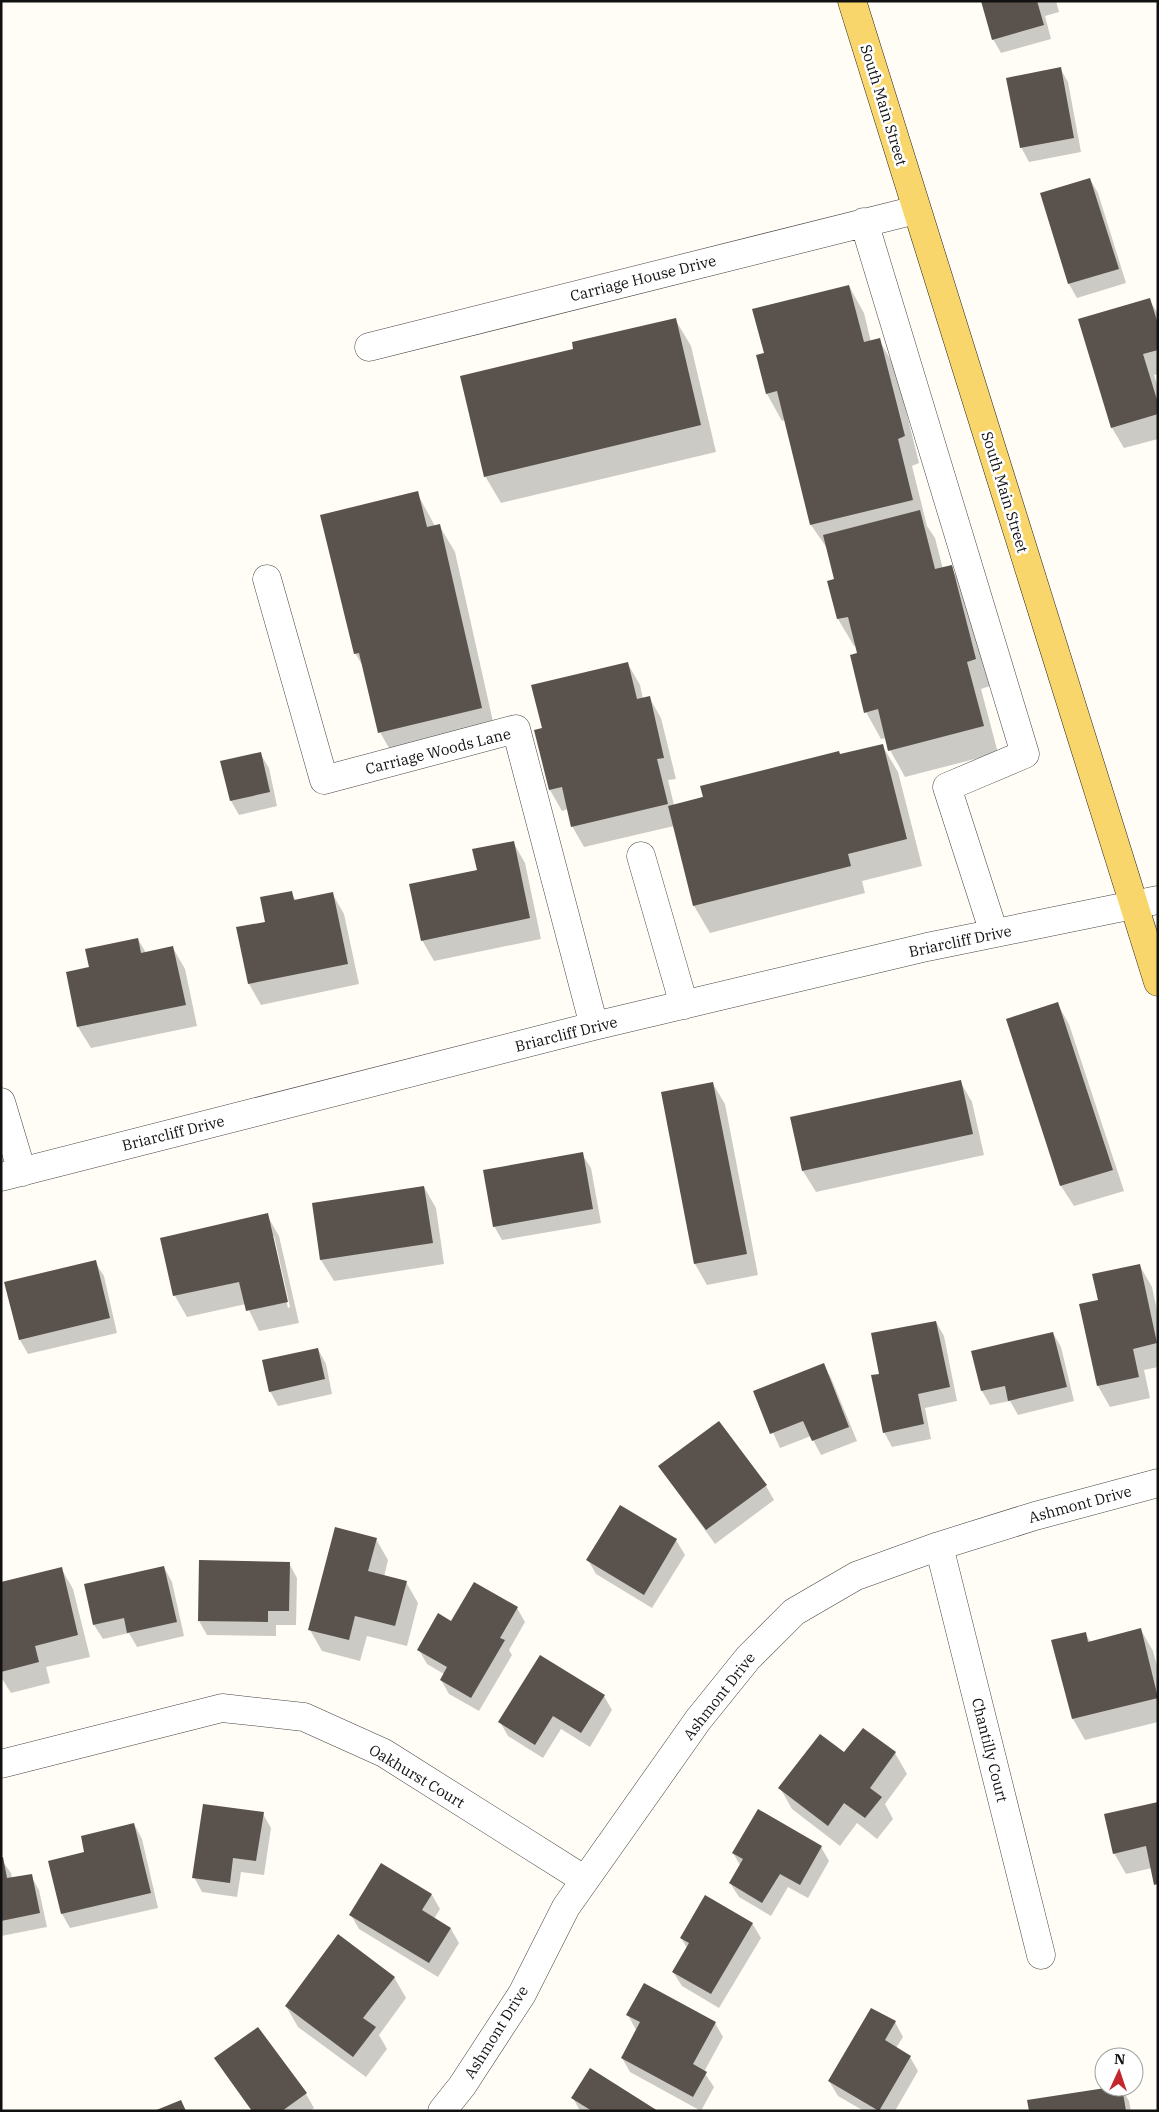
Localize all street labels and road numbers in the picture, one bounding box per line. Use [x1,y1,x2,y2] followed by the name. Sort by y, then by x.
[857,42,911,168] street label: South Main Street
[568,251,718,305] street label: Carriage House Drive
[978,429,1032,555] street label: South Main Street
[363,724,513,778] street label: Carriage Woods Lane
[907,921,1013,961] street label: Briarcliff Drive
[513,1012,619,1056] street label: Briarcliff Drive
[120,1111,226,1155] street label: Briarcliff Drive
[1026,1481,1134,1527] street label: Ashmont Drive
[679,1648,759,1744] street label: Ashmont Drive
[968,1696,1012,1804] street label: Chantilly Court
[366,1740,468,1812] street label: Oakhurst Court
[460,1982,532,2082] street label: Ashmont Drive

